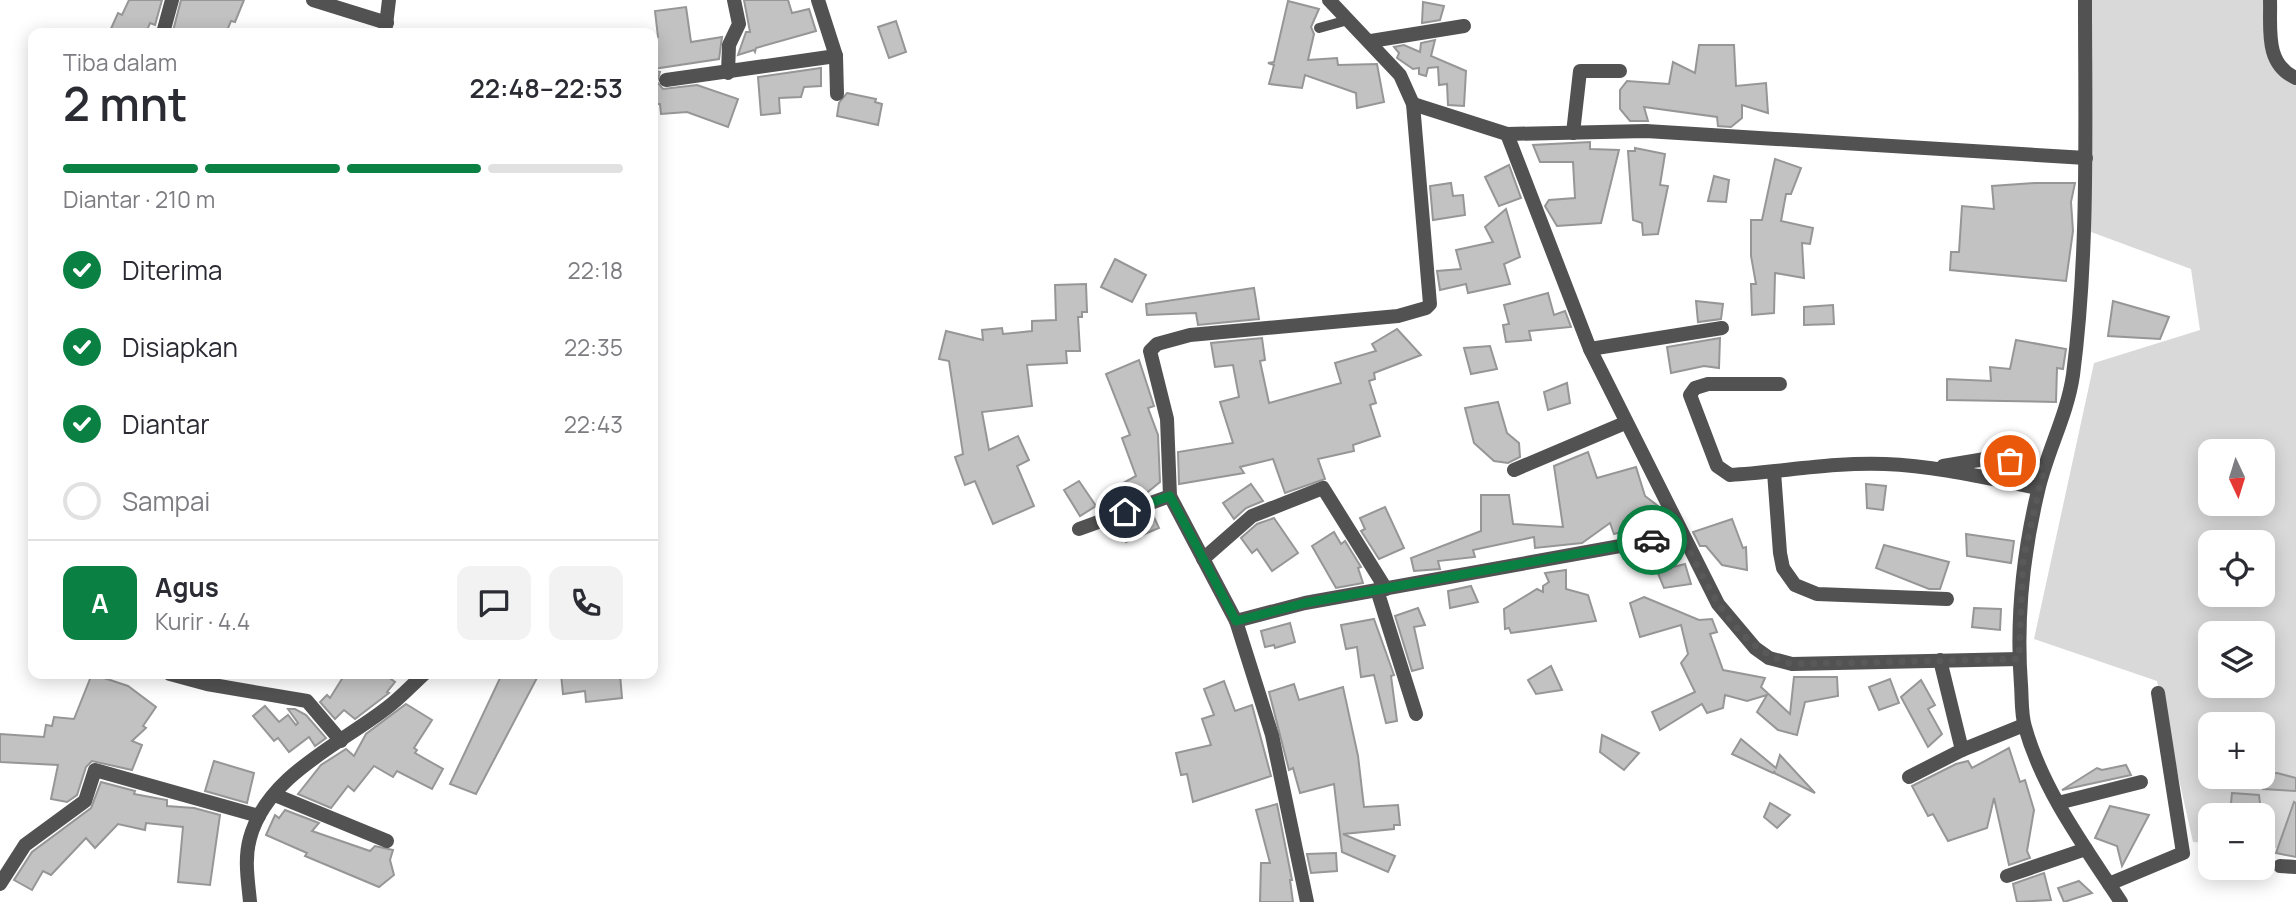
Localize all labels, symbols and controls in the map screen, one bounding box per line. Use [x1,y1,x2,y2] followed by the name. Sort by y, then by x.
[63,46,177,78] text: Tiba dalam
[470,70,623,106] text: 22:48–22:53
[63,72,188,135] text: 2 mnt
[63,183,215,215] text: Diantar · 210 m
[63,251,101,289] icon: check
[122,252,223,288] text: Diterima
[568,254,623,286] text: 22:18
[63,328,101,366] icon: check
[122,329,238,365] text: Disiapkan
[564,331,623,363] text: 22:35
[63,405,101,443] icon: check
[122,406,210,442] text: Diantar
[564,408,623,440] text: 22:43
[1980,431,2040,491] pin
[2198,439,2275,516] north arrow
[2198,439,2275,880] map controls
[1991,442,2029,480] icon: bag
[1095,482,1155,542] pin
[122,483,210,519] text: Sampai
[1106,493,1144,531] icon: home
[1617,505,1687,575] courier
[1633,521,1671,559] icon: car
[2198,530,2275,607] button: locate
[457,566,531,640] button: chat
[549,566,623,640] button: phone
[155,569,219,605] text: Agus
[91,585,109,621] text: A
[155,605,250,637] text: Kurir · 4.4
[2198,621,2275,698] button: layers
[2198,712,2275,789] button: +
[2198,803,2275,880] button: −

